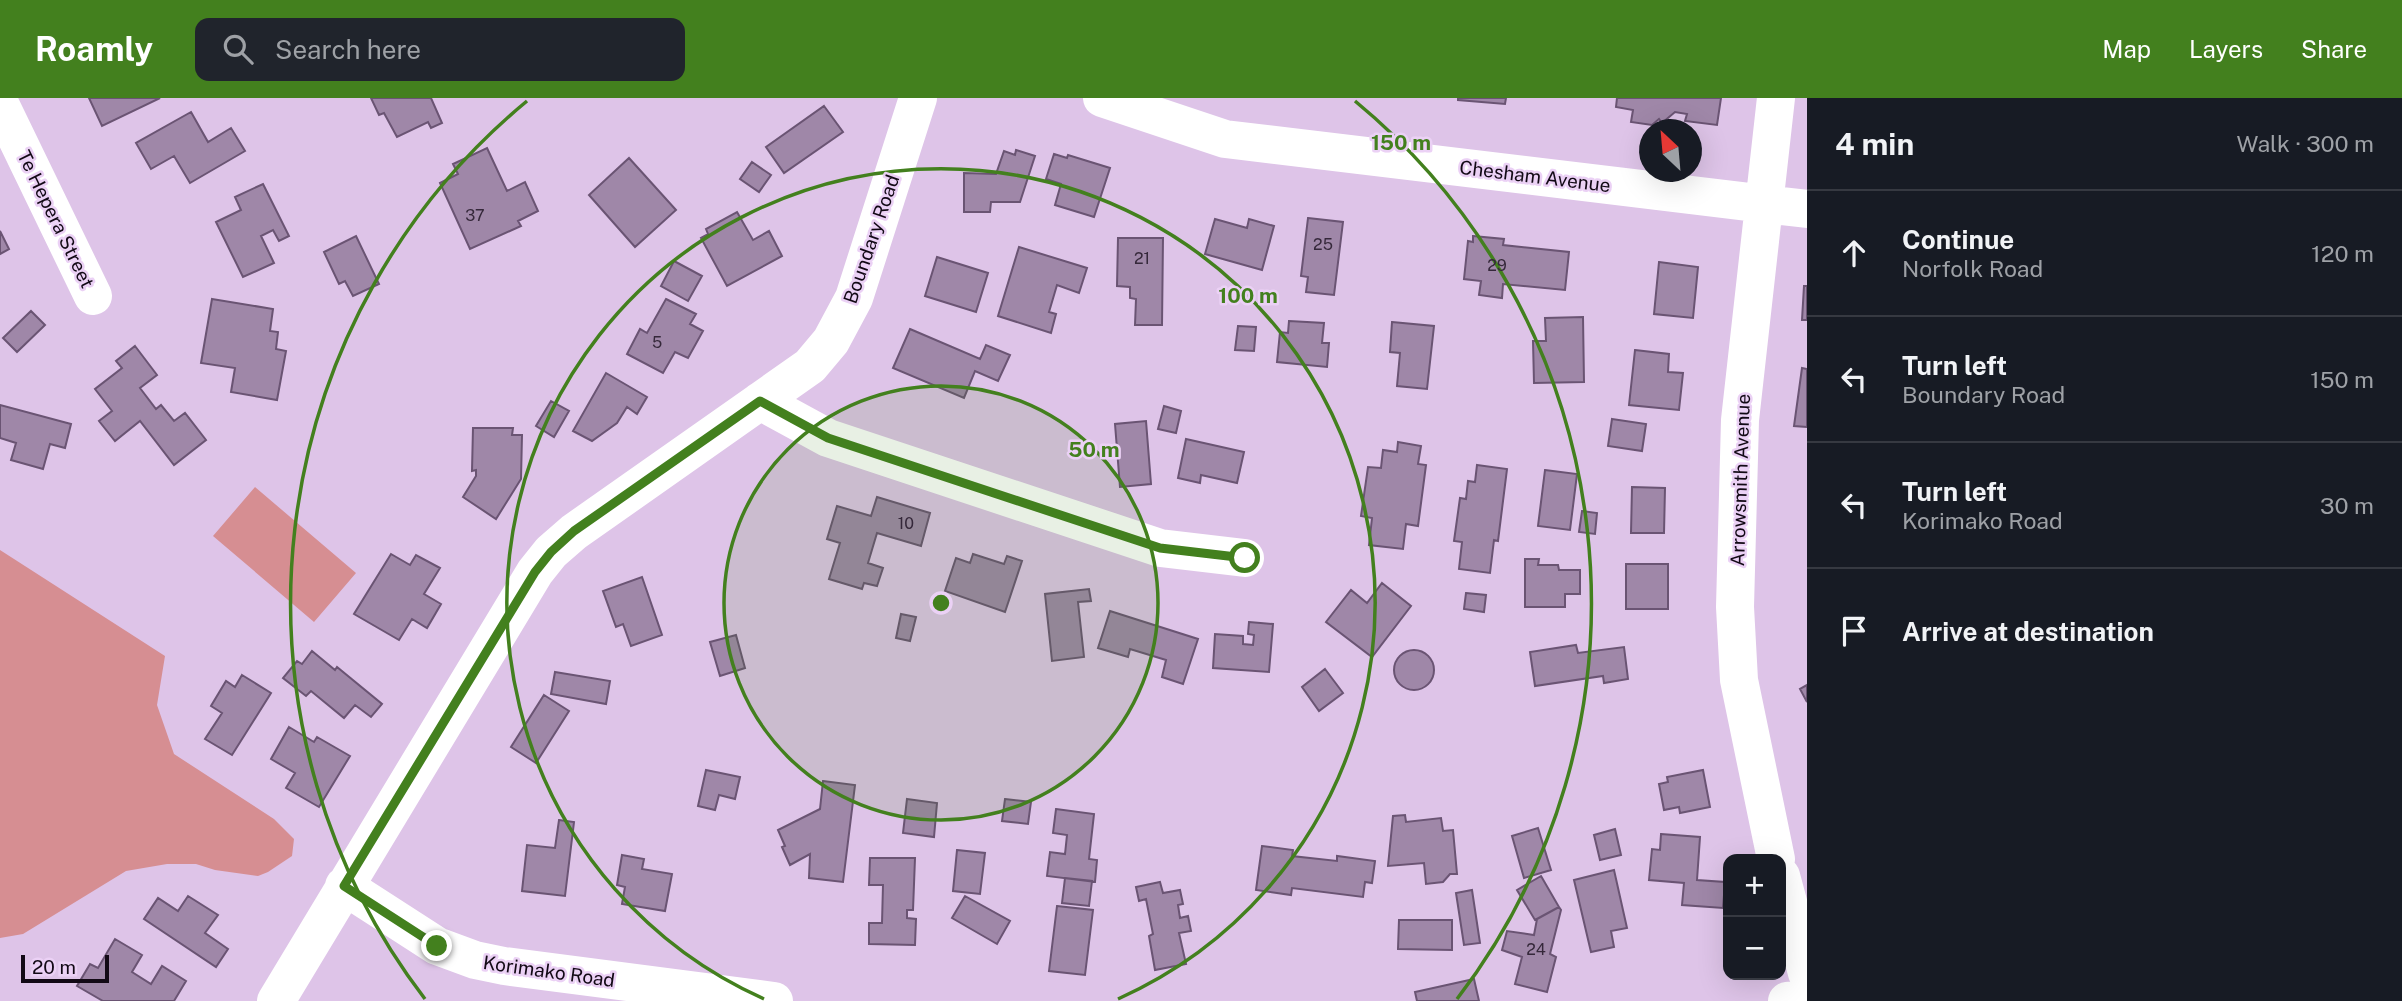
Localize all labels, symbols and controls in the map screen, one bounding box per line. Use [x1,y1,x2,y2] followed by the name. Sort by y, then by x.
[195,18,685,81] search box
[35,30,153,68] text: Roamly
[219,30,257,68] icon: search
[275,34,421,65] text: Search here
[2102,35,2151,63] text: Map
[2189,35,2263,63] text: Layers
[2301,35,2367,63] text: Share
[1639,119,1702,182] north arrow
[1835,126,1914,162] text: 4 min
[1371,130,1431,155] text: 150 m
[2236,130,2374,157] text: Walk · 300 m
[13,147,99,291] street label: Te Hepera Street
[1458,156,1612,196] street label: Chesham Avenue
[839,172,903,306] street label: Boundary Road
[465,206,485,225] house number: 37
[1902,224,2014,255] text: Continue
[1835,234,1873,272] icon: ahead
[1313,235,1333,254] house number: 25
[2311,240,2374,267] text: 120 m
[1134,249,1150,268] house number: 21
[1902,255,2043,282] text: Norfolk Road
[1487,256,1507,275] house number: 29
[1218,283,1278,308] text: 100 m
[652,333,662,352] house number: 5
[1902,350,2007,381] text: Turn left
[1835,360,1873,398] icon: left
[2310,366,2374,393] text: 150 m
[1902,381,2065,408] text: Boundary Road
[1726,393,1754,567] street label: Arrowsmith Avenue
[1068,437,1120,462] text: 50 m
[1902,476,2007,507] text: Turn left
[1835,486,1873,524] icon: left
[2320,492,2374,519] text: 30 m
[1902,507,2063,534] text: Korimako Road
[898,514,914,533] house number: 10
[1229,542,1260,573] route start
[929,591,953,615] centre of rings
[1835,612,1873,650] icon: arrive
[1902,616,2154,647] text: Arrive at destination
[1723,854,1786,980] map controls
[1723,854,1786,917] button: +
[1723,917,1786,980] button: −
[421,930,452,961] route end
[1526,940,1546,959] house number: 24
[482,951,616,991] street label: Korimako Road
[21,952,108,984] scale bar
[32,956,76,978] text: 20 m

